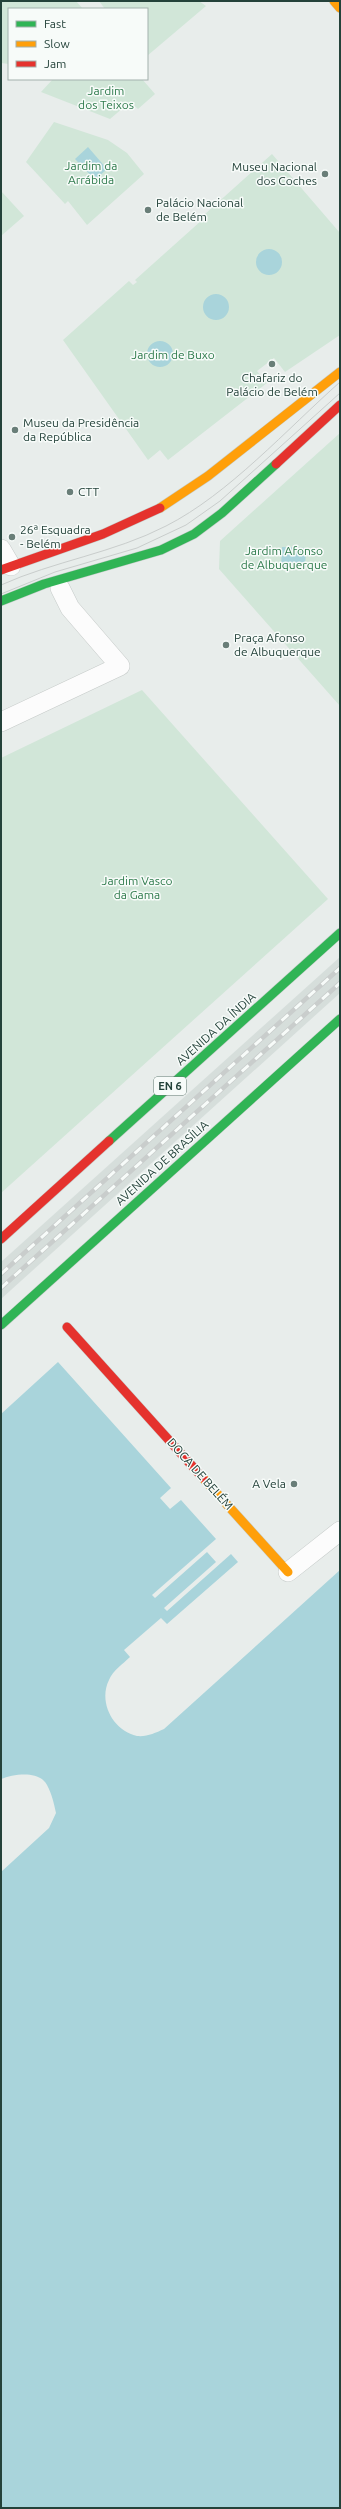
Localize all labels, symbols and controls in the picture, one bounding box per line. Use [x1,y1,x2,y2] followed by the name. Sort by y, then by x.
[8,8,148,80] legend
[44,17,66,30] text: Fast
[44,37,70,50] text: Slow
[44,57,66,70] text: Jam
[78,84,134,111] park label: Jardim dos Teixos
[65,159,117,186] park label: Jardim da Arrábida
[232,160,317,187] place label: Museu Nacional dos Coches
[320,169,330,179] marker: Museu Nacional dos Coches
[156,196,243,223] place label: Palácio Nacional de Belém
[143,205,153,215] marker: Palácio Nacional de Belém
[131,348,215,361] park label: Jardim de Buxo
[267,359,277,369] marker: Chafariz do Palácio de Belém
[226,371,318,398] place label: Chafariz do Palácio de Belém
[23,416,139,443] place label: Museu da Presidência da República
[10,425,20,435] marker: Museu da Presidência da República
[78,485,100,498] place label: CTT
[65,487,75,497] marker: CTT
[20,523,91,550] place label: 26ª Esquadra - Belém
[7,532,17,542] marker: 26ª Esquadra - Belém
[241,544,327,571] park label: Jardim Afonso de Albuquerque
[234,631,321,658] place label: Praça Afonso de Albuquerque
[221,640,231,650] marker: Praça Afonso de Albuquerque
[101,874,173,901] park label: Jardim Vasco da Gama
[173,990,258,1068] street label: AVENIDA DA ÍNDIA
[154,1077,186,1095] road number: EN 6
[113,1118,211,1208] street label: AVENIDA DE BRASÍLIA
[165,1435,236,1512] street label: DOCA DE BELÉM
[252,1477,286,1490] place label: A Vela
[289,1479,299,1489] marker: A Vela

